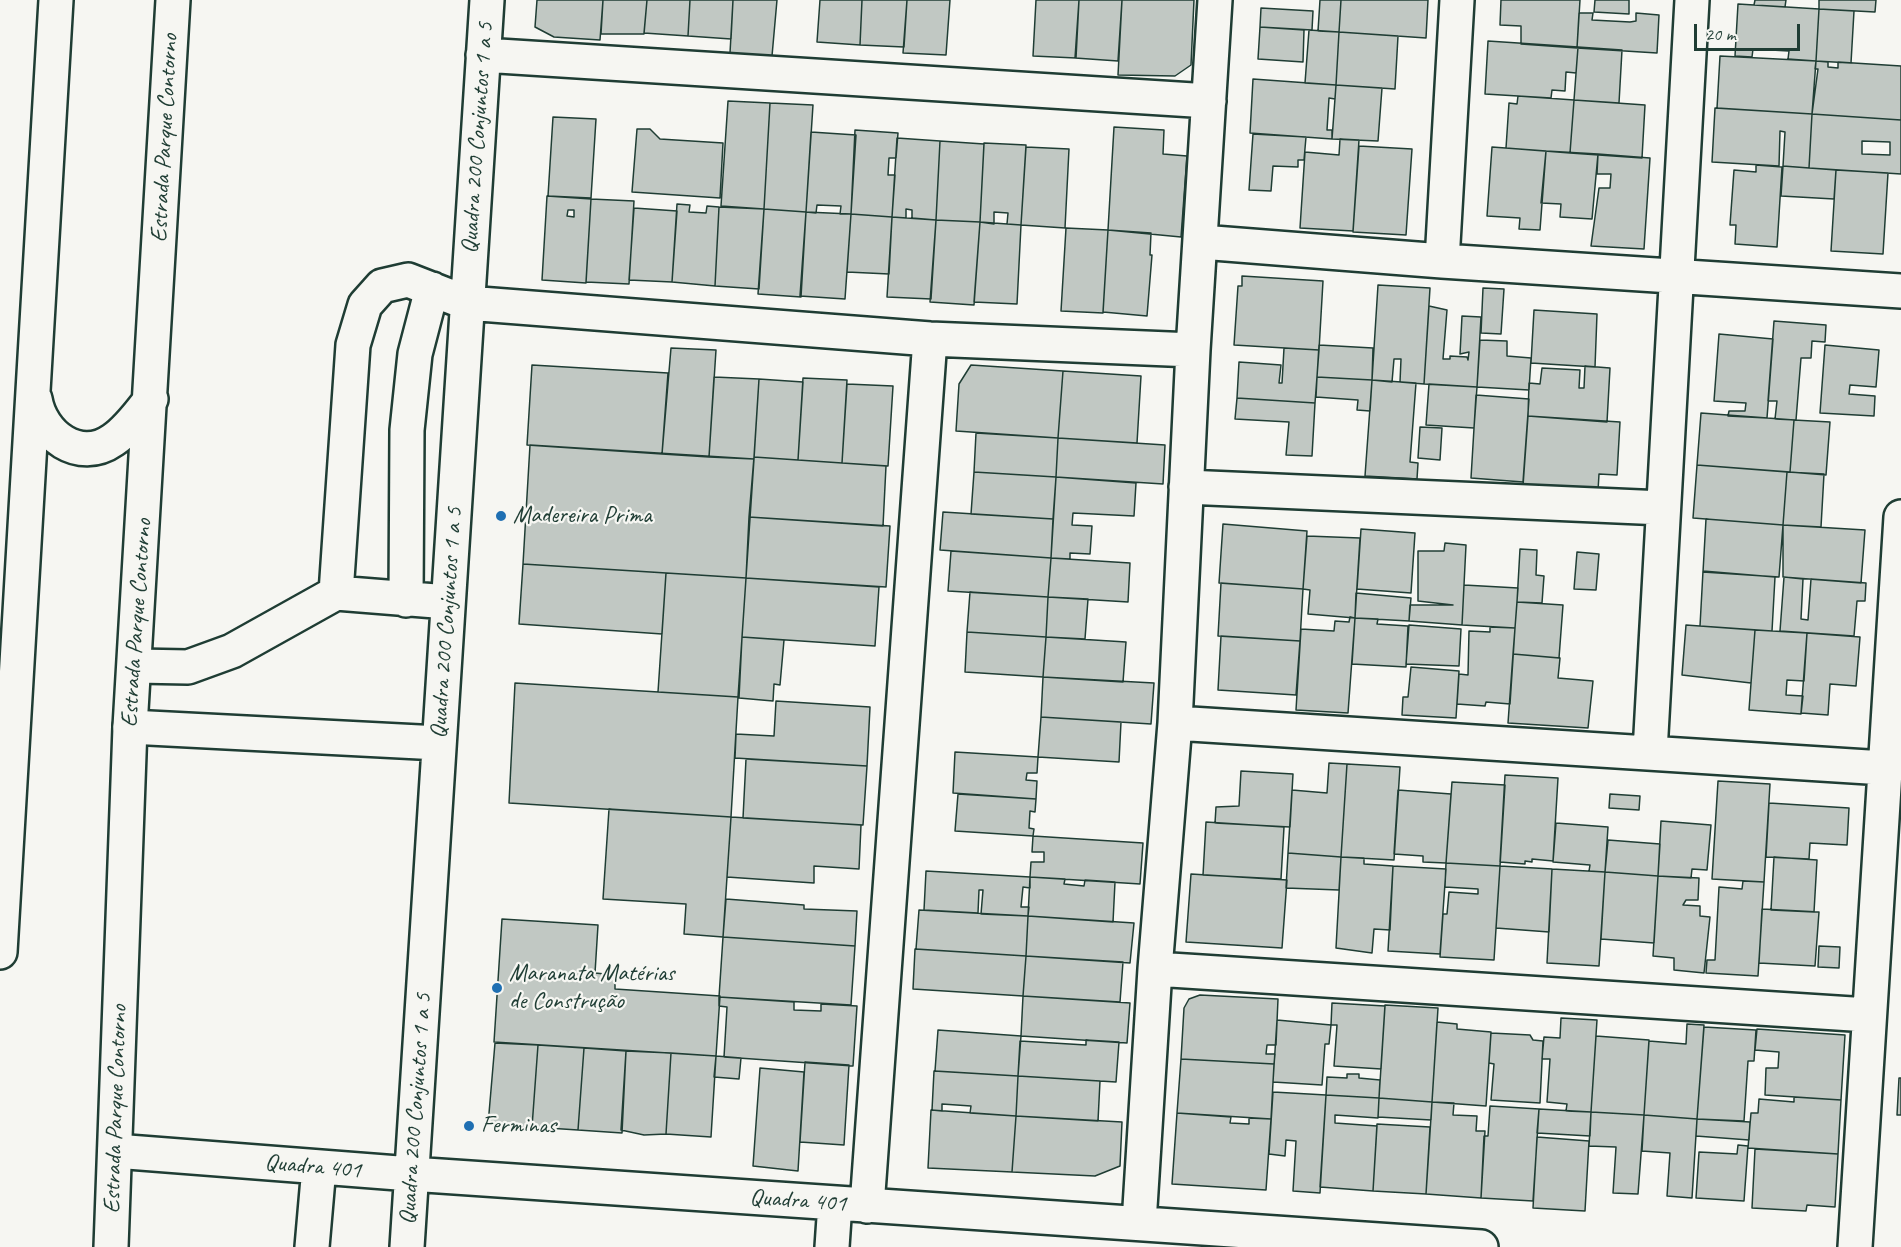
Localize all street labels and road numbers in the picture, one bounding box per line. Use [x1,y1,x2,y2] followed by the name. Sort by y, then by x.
[456,21,500,255] street label: Quadra 200 Conjuntos 1 a 5
[145,33,185,243] street label: Estrada Parque Contorno
[425,506,469,740] street label: Quadra 200 Conjuntos 1 a 5
[115,518,159,728] street label: Estrada Parque Contorno
[394,992,438,1226] street label: Quadra 200 Conjuntos 1 a 5
[98,1004,134,1214] street label: Estrada Parque Contorno
[264,1148,362,1186] street label: Quadra 401
[749,1183,847,1219] street label: Quadra 401

